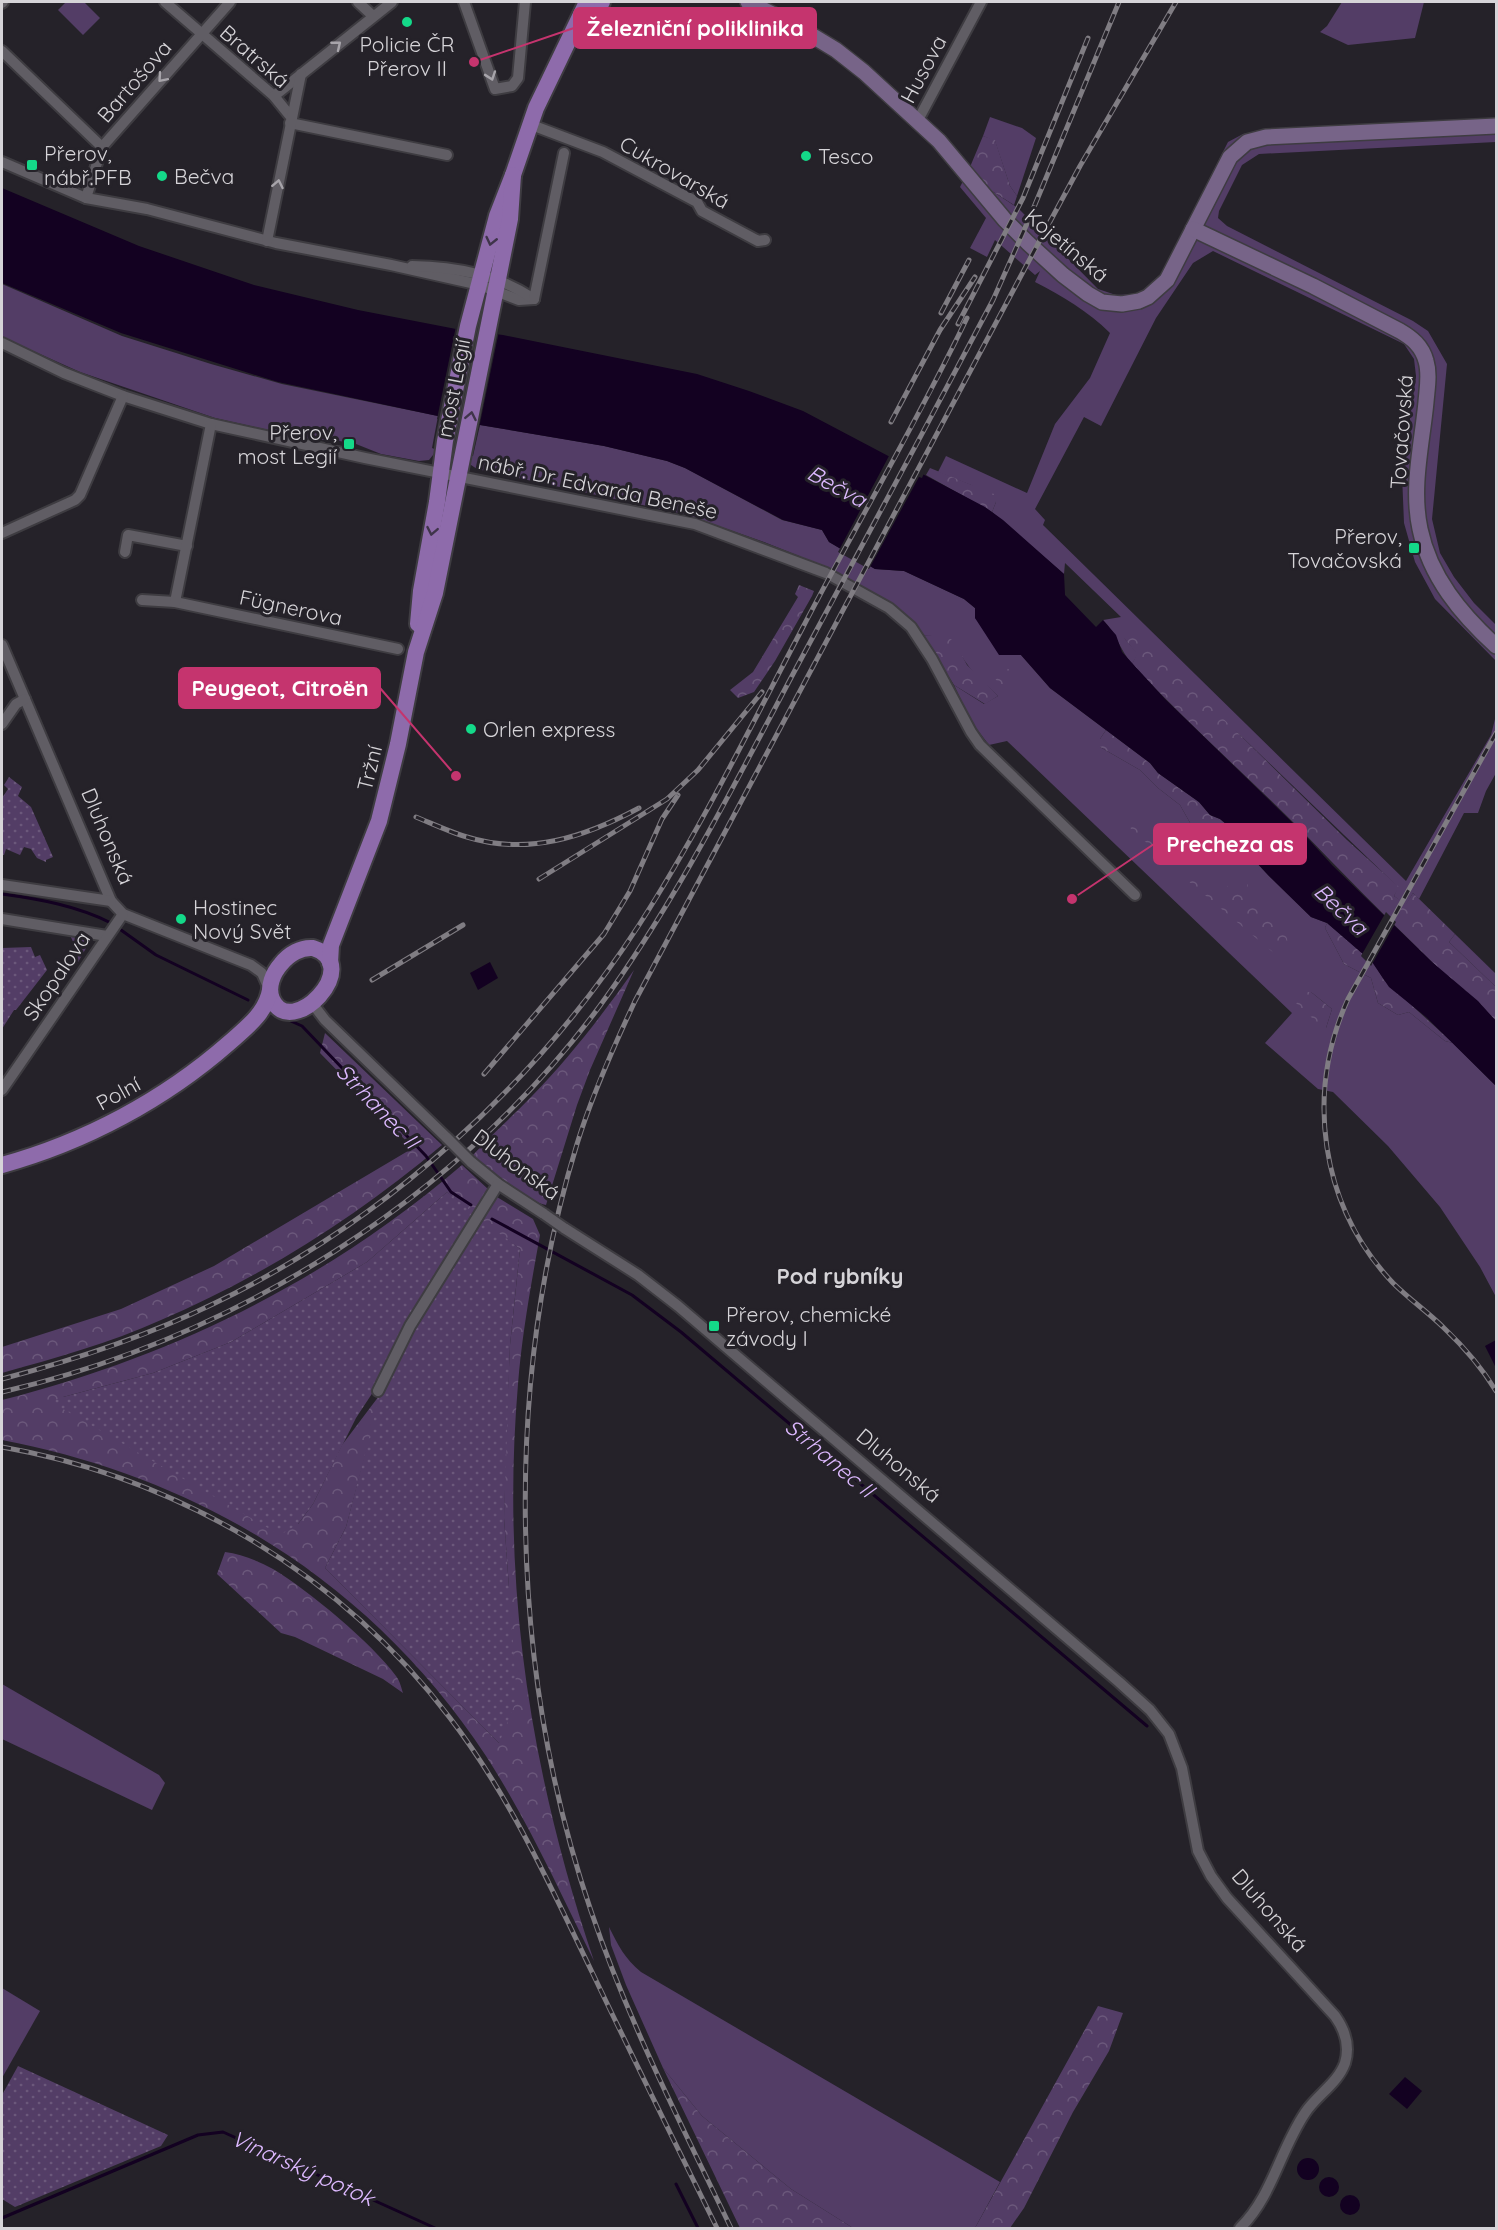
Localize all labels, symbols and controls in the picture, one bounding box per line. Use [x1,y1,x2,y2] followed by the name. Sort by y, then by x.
[574,8,816,48] callout: Železniční poliklinika
[586,14,804,42] text: Železniční poliklinika
[400,15,414,29] marker: Policie ČR Přerov II
[215,19,295,93] street label: Bratrská
[359,31,455,81] place label: Policie ČR Přerov II
[894,31,952,107] street label: Husova
[91,35,177,127] street label: Bartošova
[330,42,341,53] one-way arrow
[158,71,169,82] one-way arrow
[483,71,496,81] one-way arrow
[615,130,735,214] street label: Cukrovarská
[44,140,132,190] place label: Přerov, nábř.PFB
[818,143,873,169] place label: Tesco
[799,149,813,163] marker: Tesco
[25,158,39,172] marker: Přerov, nábř.PFB
[174,163,234,189] place label: Bečva
[155,169,169,183] marker: Bečva
[271,179,284,189] one-way arrow
[1020,202,1114,288] street label: Kojetínská
[485,236,498,246] one-way arrow
[431,336,475,439] street label: most Legií
[1384,374,1418,490] street label: Tovačovská
[464,411,477,421] one-way arrow
[237,419,338,469] place label: Přerov, most Legií
[342,437,356,451] marker: Přerov, most Legií
[476,448,720,524] street label: nábř. Dr. Edvarda Beneše
[803,458,873,514] water label: Bečva
[1287,523,1402,573] place label: Přerov, Tovačovská
[426,525,439,535] one-way arrow
[1407,541,1421,555] marker: Přerov, Tovačovská
[237,583,345,631] street label: Fügnerova
[179,668,380,708] callout: Peugeot, Citroën
[191,674,369,702] text: Peugeot, Citroën
[483,716,615,742] place label: Orlen express
[464,722,478,736] marker: Orlen express
[351,742,387,794] street label: Tržní
[76,784,140,888] street label: Dluhonská
[1154,824,1306,864] callout: Precheza as
[1166,830,1294,858] text: Precheza as
[1308,877,1375,942] water label: Bečva
[193,894,291,944] place label: Hostinec Nový Svět
[174,912,188,926] marker: Hostinec Nový Svět
[17,927,95,1025] street label: Skopalova
[331,1058,427,1156] water label: Strhanec II
[91,1070,145,1116] street label: Polní
[468,1123,566,1205] street label: Dluhonská
[777,1262,903,1290] district label: Pod rybníky
[726,1301,891,1351] place label: Přerov, chemické závody I
[707,1319,721,1333] marker: Přerov, chemické závody I
[780,1413,882,1505] water label: Strhanec II
[851,1422,947,1508] street label: Dluhonská
[1227,1863,1313,1957] street label: Dluhonská
[227,2124,381,2213] water label: Vinarský potok

